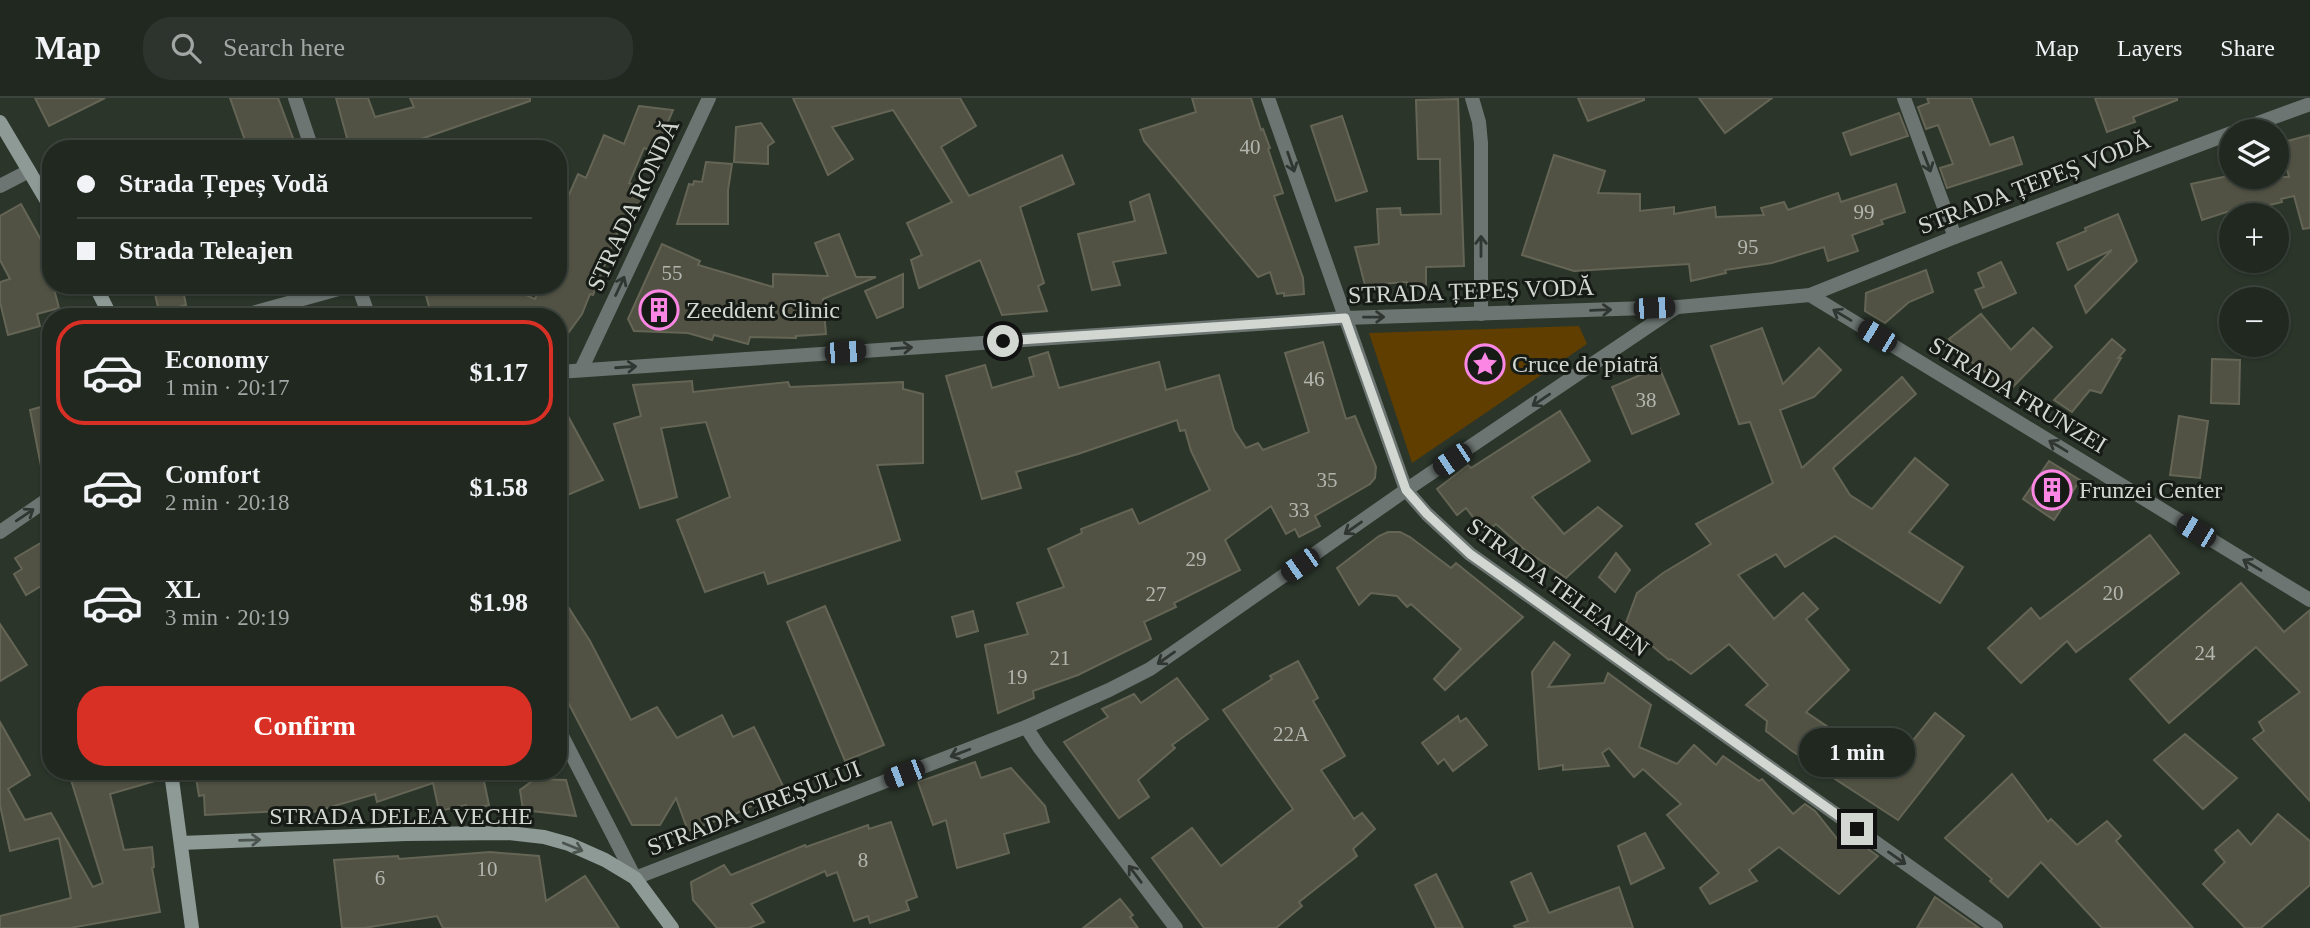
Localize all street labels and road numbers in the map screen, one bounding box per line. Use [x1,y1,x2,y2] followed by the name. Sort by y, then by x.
[582,115,684,295] street label: STRADA RONDĂ
[1914,127,2155,240] street label: STRADA ȚEPEȘ VODĂ
[1347,274,1595,309] street label: STRADA ȚEPEȘ VODĂ
[1925,332,2111,458] street label: STRADA FRUNZEI
[1462,513,1654,661] street label: STRADA TELEAJEN
[644,755,864,861] street label: STRADA CIREȘULUI
[269,803,533,829] street label: STRADA DELEA VECHE

